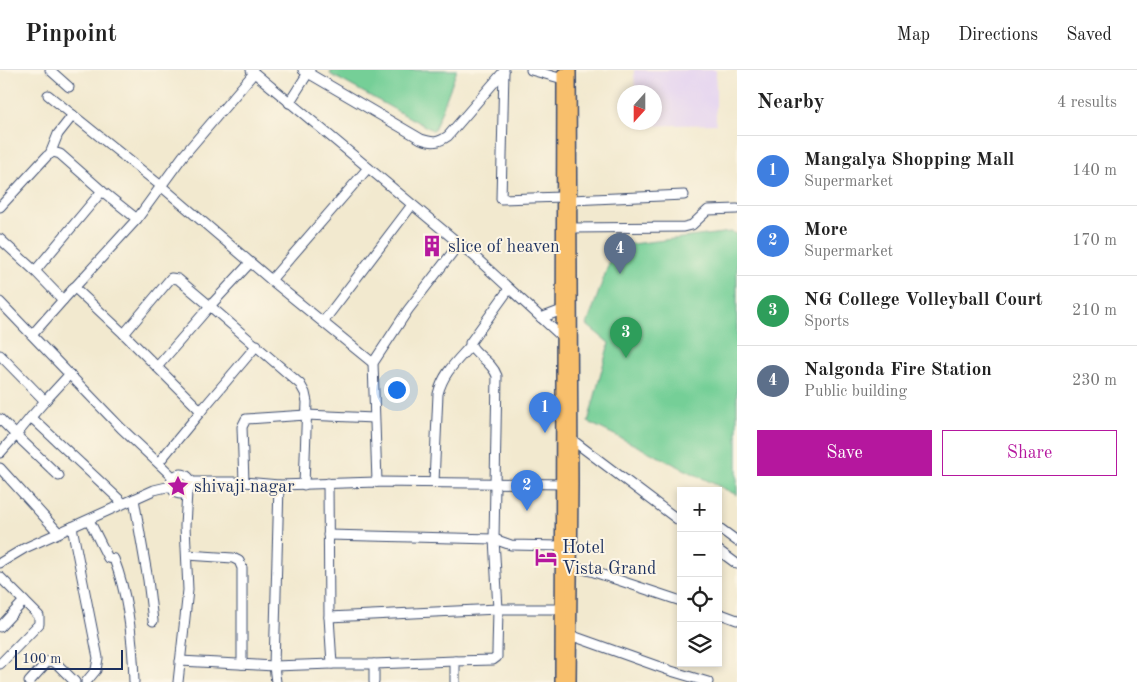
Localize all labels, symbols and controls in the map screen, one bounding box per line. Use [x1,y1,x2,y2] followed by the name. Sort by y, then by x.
[25,23,117,47] text: Pinpoint
[897,26,930,44] text: Map
[958,26,1038,44] text: Directions
[1066,26,1112,44] text: Saved
[617,85,662,130] north arrow
[757,92,825,113] text: Nearby
[1057,95,1117,111] text: 4 results
[804,151,1014,170] text: Mangalya Shopping Mall
[768,163,778,179] text: 1
[1072,163,1117,179] text: 140 m
[804,174,893,190] text: Supermarket
[804,221,848,240] text: More
[419,233,445,259] building icon: slice of heaven
[604,233,636,274] pin: 4
[768,233,778,249] text: 2
[1072,233,1117,249] text: 170 m
[448,238,560,256] place label: slice of heaven
[804,244,893,260] text: Supermarket
[804,291,1043,310] text: NG College Volleyball Court
[768,303,778,319] text: 3
[1072,303,1117,319] text: 210 m
[804,314,849,330] text: Sports
[610,317,642,358] pin: 3
[804,361,992,380] text: Nalgonda Fire Station
[768,373,778,389] text: 4
[1072,373,1117,389] text: 230 m
[384,377,410,403] your location
[804,384,907,400] text: Public building
[529,392,561,433] pin: 1
[757,430,932,476] button: Save
[942,430,1117,476] button: Share
[511,470,543,511] pin: 2
[165,473,191,499] place icon: shivaji nagar
[194,478,295,496] place label: shivaji nagar
[677,487,722,667] map controls
[677,487,722,532] button: +
[677,532,722,577] button: −
[562,539,656,578] place label: Hotel Vista Grand
[533,544,559,570] hotel icon: Hotel Vista Grand
[677,577,722,622] button: locate
[677,622,722,667] button: layers
[15,647,122,670] scale bar
[22,652,61,666] text: 100 m

